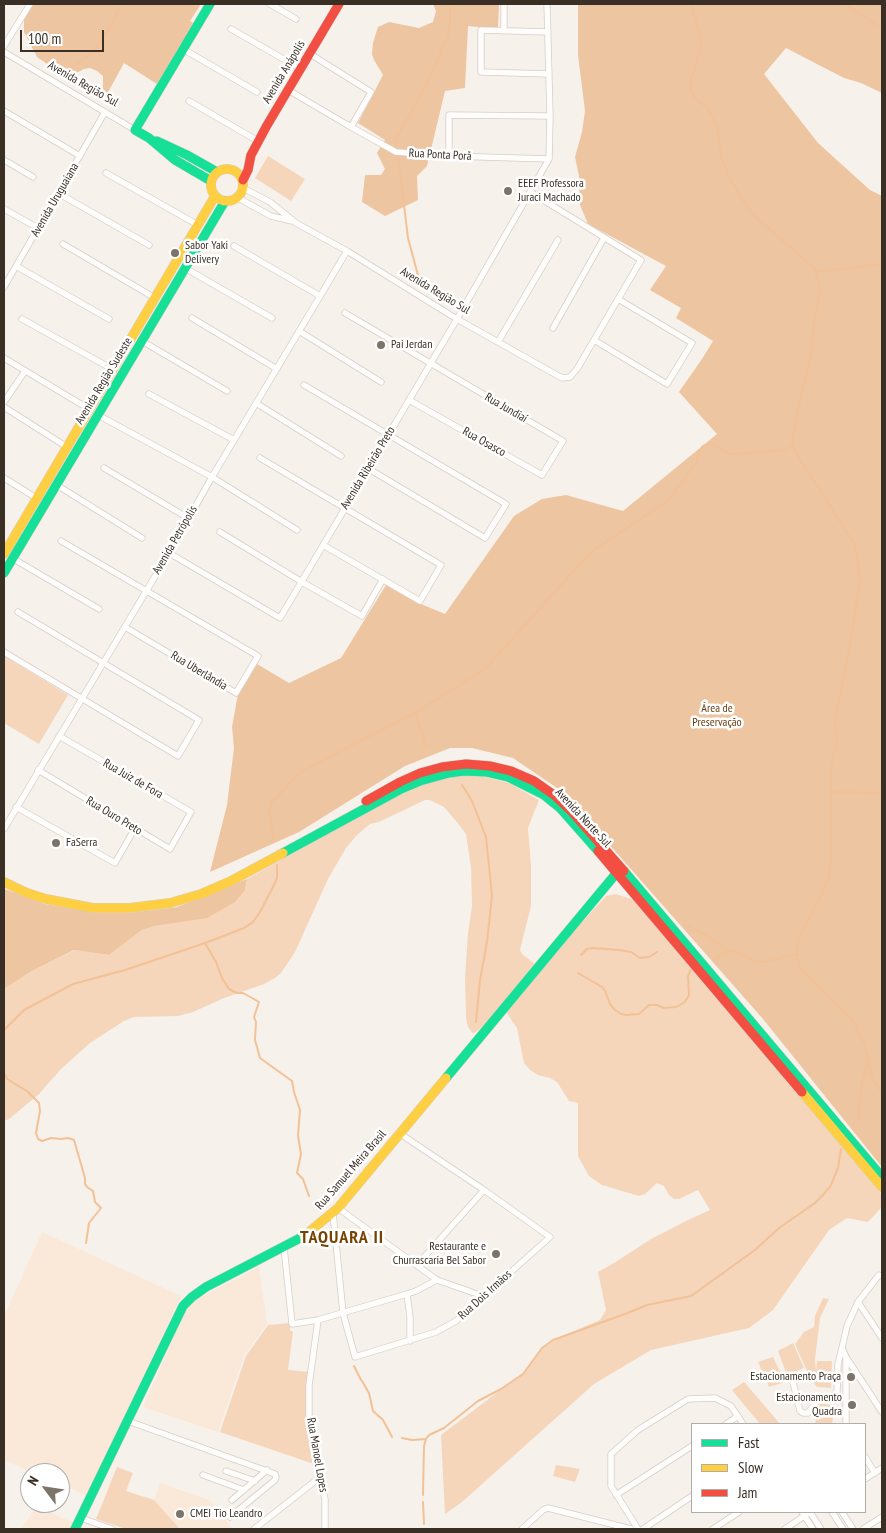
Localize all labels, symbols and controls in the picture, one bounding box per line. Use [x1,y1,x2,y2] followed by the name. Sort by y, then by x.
[22,20,106,52] scale bar
[28,29,61,48] text: 100 m
[260,38,308,106] street label: Avenida Anápolis
[45,58,121,110] street label: Avenida Região Sul
[408,146,472,164] street label: Rua Ponta Porã
[28,161,82,239] street label: Avenida Uruguaiana
[518,177,584,205] place label: EEEF Professora Juraci Machado
[502,185,514,197] marker: EEEF Professora Juraci Machado
[185,239,228,267] place label: Sabor Yaki Delivery
[169,247,181,259] marker: Sabor Yaki Delivery
[397,265,473,317] street label: Avenida Região Sul
[72,335,136,427] street label: Avenida Região Sudeste
[391,338,432,352] place label: Pai Jerdan
[375,339,387,351] marker: Pai Jerdan
[482,390,530,426] street label: Rua Jundiaí
[338,424,398,512] street label: Avenida Ribeirão Preto
[460,424,508,460] street label: Rua Osasco
[150,503,200,577] street label: Avenida Petrópolis
[168,648,230,694] street label: Rua Uberlândia
[692,702,742,730] park label: Área de Preservação
[100,756,166,802] street label: Rua Juiz de Fora
[552,786,614,850] street label: Avenida Norte-Sul
[83,794,145,838] street label: Rua Ouro Preto
[66,836,97,850] place label: FaSerra
[50,837,62,849] marker: FaSerra
[313,1127,389,1213] street label: Rua Samuel Meira Brasil
[299,1227,385,1249] district label: TAQUARA II
[393,1240,486,1268] place label: Restaurante e Churrascaria Bel Sabor
[490,1248,502,1260] marker: Restaurante e Churrascaria Bel Sabor
[455,1267,515,1323] street label: Rua Dois Irmãos
[750,1370,841,1384] place label: Estacionamento Praça
[845,1371,857,1383] marker: Estacionamento Praça
[776,1391,842,1419] place label: Estacionamento Quadra
[846,1399,858,1411] marker: Estacionamento Quadra
[303,1417,331,1493] street label: Rua Manoel Lopes
[691,1423,866,1513] legend
[738,1433,759,1452] text: Fast
[738,1458,763,1477] text: Slow
[20,1463,70,1513] north arrow
[23,1473,43,1489] text: N
[738,1483,757,1502] text: Jam
[190,1507,262,1521] place label: CMEI Tio Leandro
[174,1508,186,1520] marker: CMEI Tio Leandro

